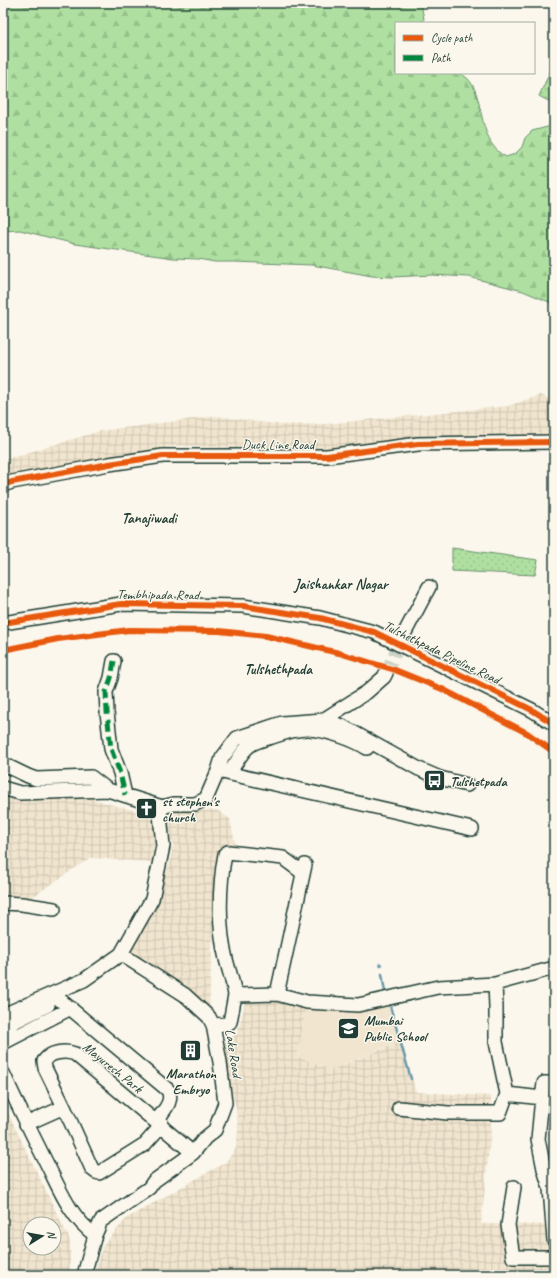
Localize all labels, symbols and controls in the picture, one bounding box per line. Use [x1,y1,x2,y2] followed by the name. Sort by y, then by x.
[395,22,535,74] legend
[431,30,473,46] text: Cycle path
[431,50,451,66] text: Path
[242,436,317,453] street label: Duck Line Road
[122,509,178,528] district label: Tanajiwadi
[293,575,389,594] district label: Jaishankar Nagar
[117,586,202,603] street label: Tembhipada Road
[381,617,505,689] street label: Tulshethpada Pipeline Road
[244,660,313,679] district label: Tulshethpada
[421,768,447,794] bus stop icon: Tulshetpada
[450,773,508,790] place label: Tulshetpada
[162,793,221,826] place label: st stephen's church
[133,796,159,822] church icon: st stephen's church
[364,1012,429,1045] place label: Mumbai Public School
[336,1015,362,1041] school or university icon: Mumbai Public School
[221,1028,246,1081] street label: Lake Road
[79,1038,147,1097] street label: Mayuresh Park
[178,1038,204,1064] building icon: Marathon Embryo
[166,1065,216,1098] place label: Marathon Embryo
[22,1216,62,1256] north arrow
[44,1229,60,1241] text: N

